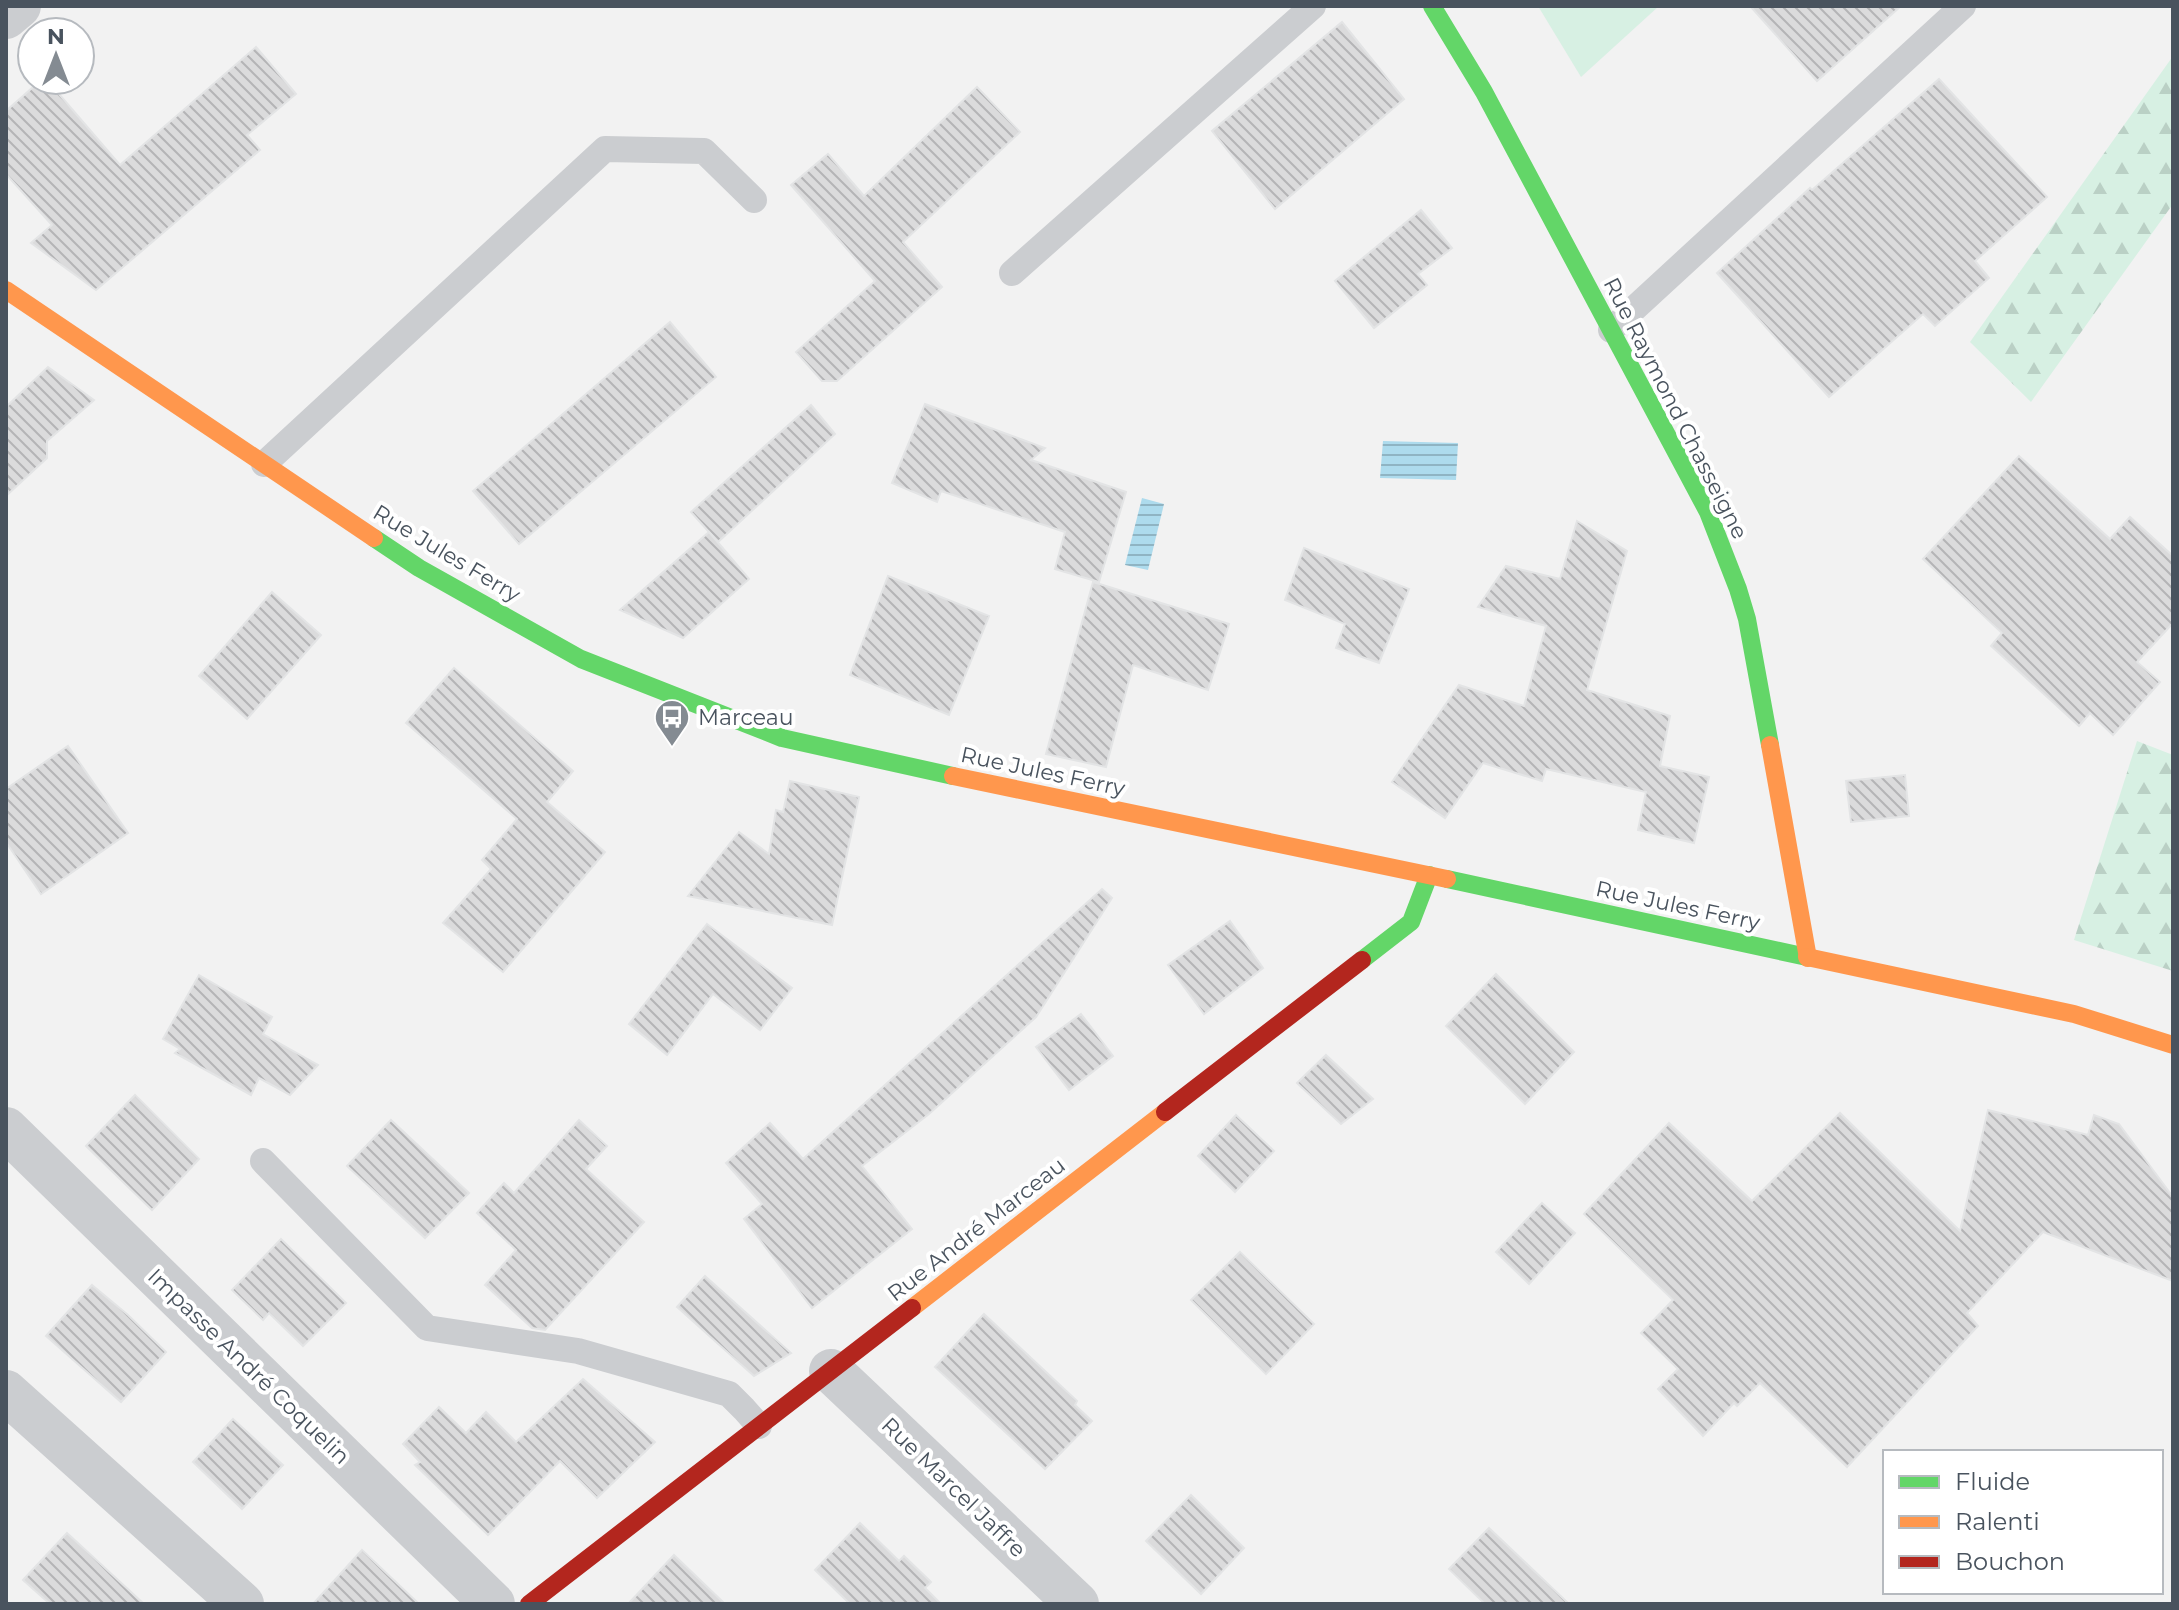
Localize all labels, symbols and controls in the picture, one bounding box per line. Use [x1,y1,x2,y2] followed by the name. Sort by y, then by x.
[16,16,96,96] north arrow
[47,23,65,50] text: N
[1598,273,1753,544] street label: Rue Raymond Chasseigne
[368,499,525,608] street label: Rue Jules Ferry
[653,698,691,748] bus stop icon: Marceau
[698,704,793,731] place label: Marceau
[958,741,1128,802] street label: Rue Jules Ferry
[1593,875,1763,936] street label: Rue Jules Ferry
[882,1152,1071,1307] street label: Rue André Marceau
[142,1263,355,1470] street label: Impasse André Coquelin
[876,1412,1031,1563] street label: Rue Marcel Jaffre
[1883,1450,2163,1594] legend
[1955,1467,2030,1496] text: Fluide
[1955,1507,2040,1536] text: Ralenti
[1955,1547,2065,1576] text: Bouchon

